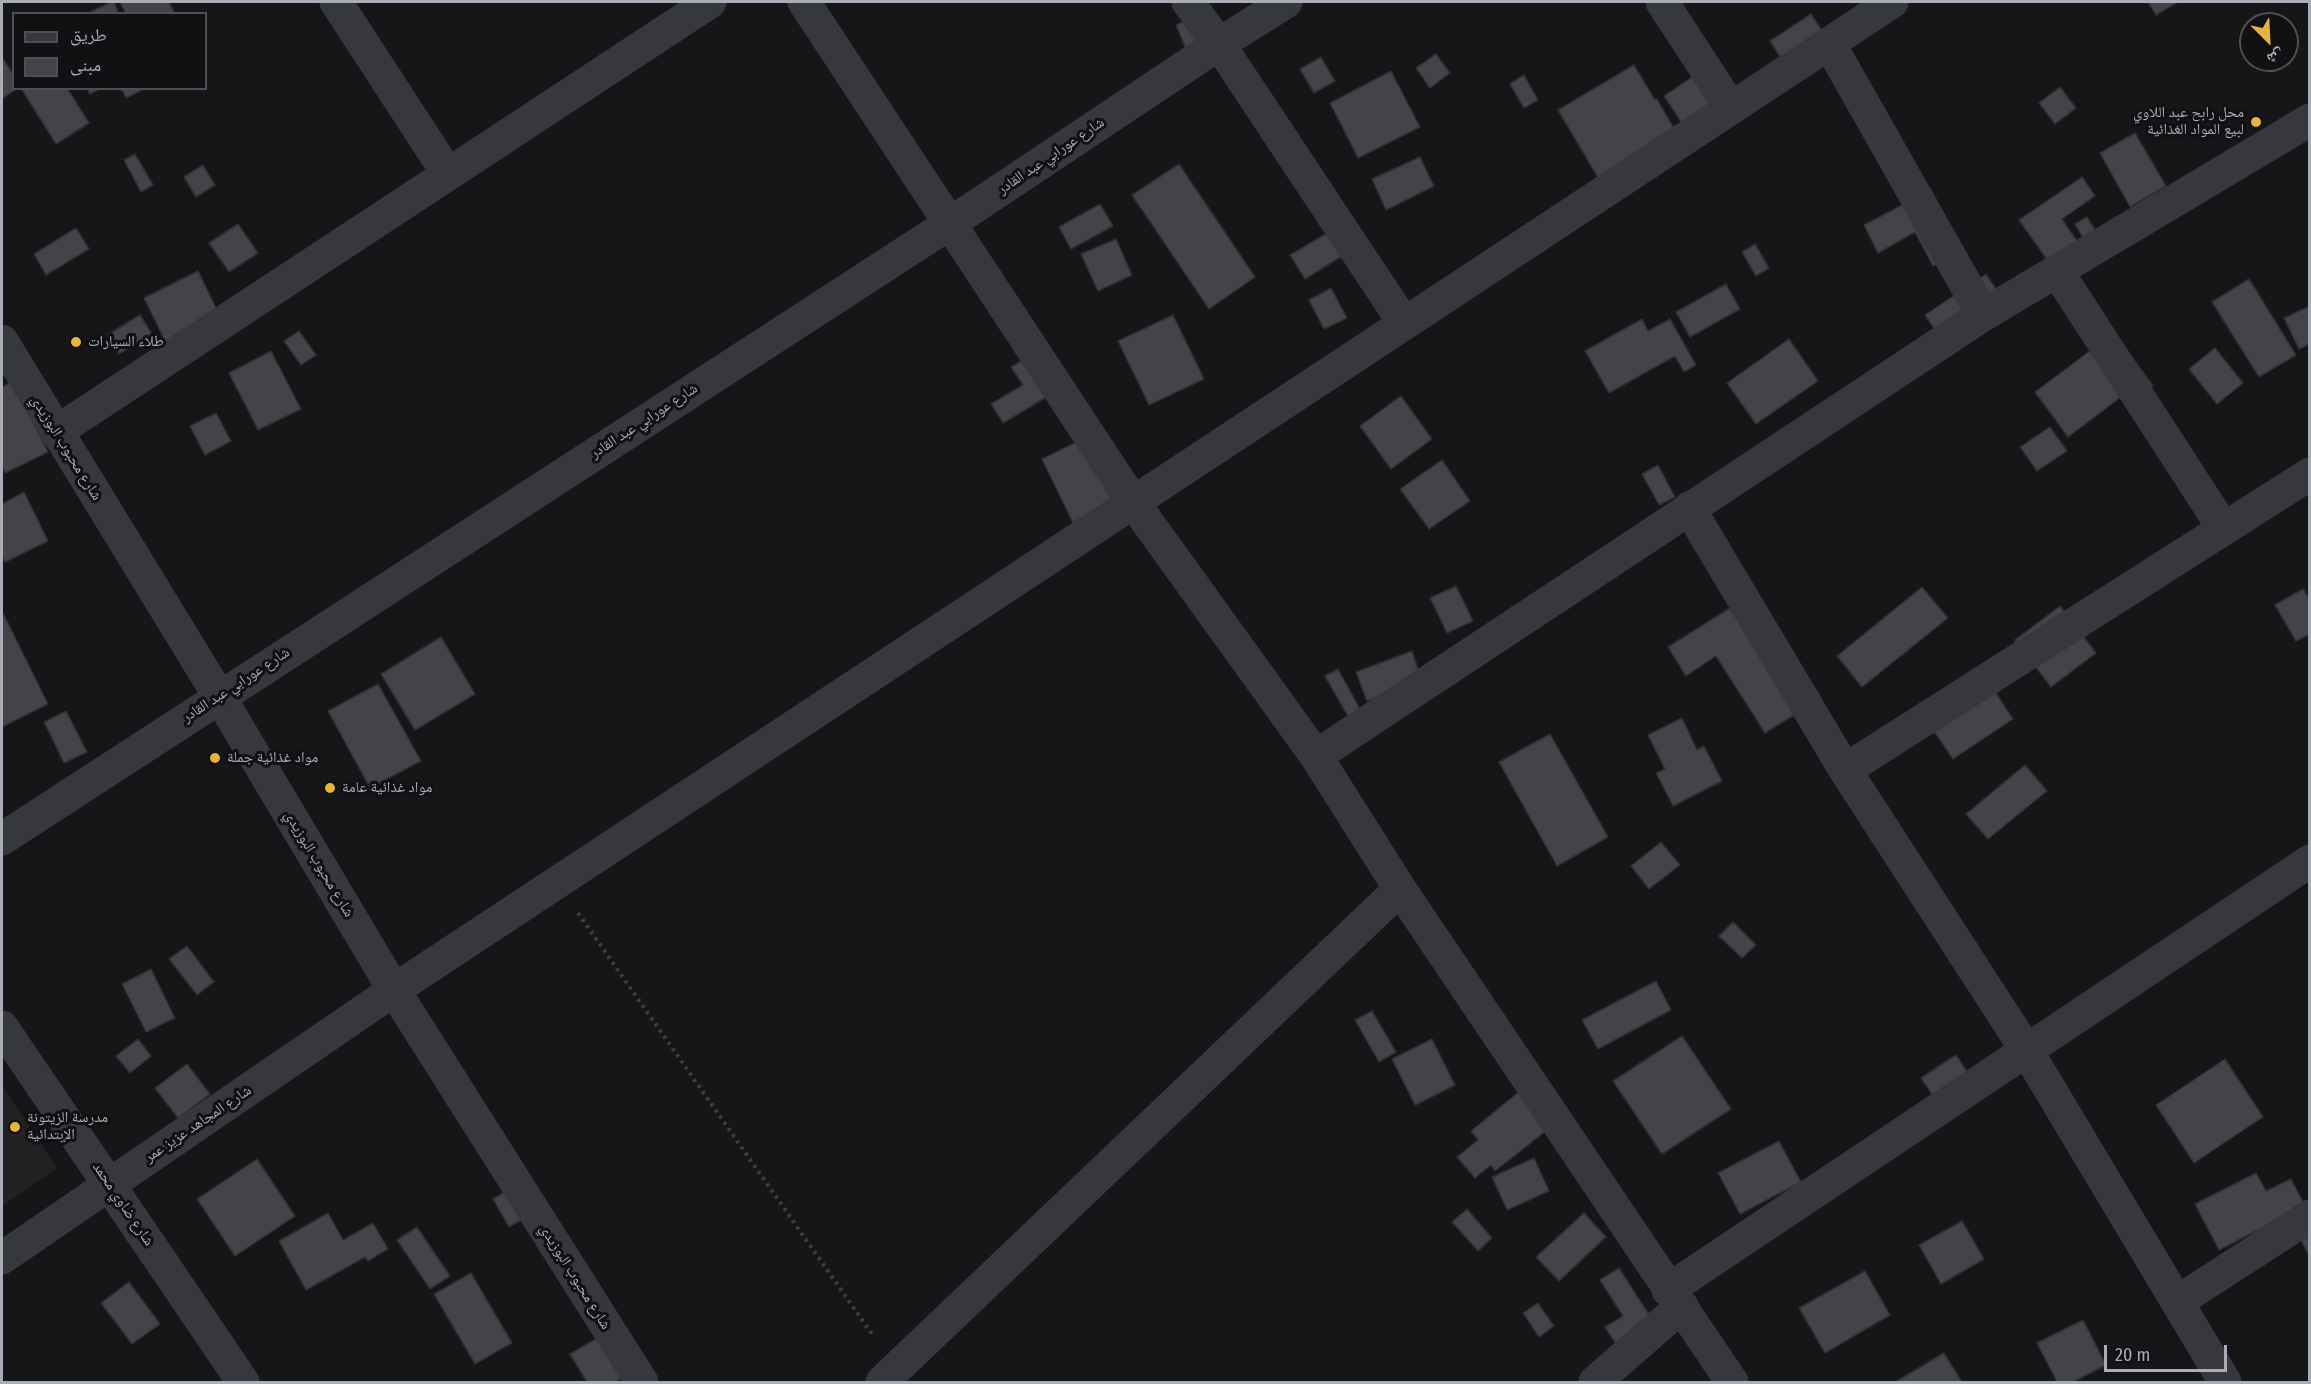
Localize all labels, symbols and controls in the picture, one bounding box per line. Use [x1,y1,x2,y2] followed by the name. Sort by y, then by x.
[12,12,207,90] legend
[2239,12,2299,72] north arrow
[70,24,107,46] text: طريق
[2264,45,2287,69] text: ش
[70,54,101,76] text: مبنى
[2133,104,2244,139] place label: محل رابح عبد اللاوي لبيع المواد الغذائية
[994,114,1108,198] street label: شارع عورابي عبد القادر
[2249,115,2263,129] marker: محل رابح عبد اللاوي لبيع المواد الغذائية
[88,333,164,351] place label: طلاء السيارات
[69,335,83,349] marker: طلاء السيارات
[587,379,701,463] street label: شارع عورابي عبد القادر
[26,392,106,504] street label: شارع محبوب البوزيدي
[179,643,293,727] street label: شارع عورابي عبد القادر
[227,749,318,767] place label: مواد غذائية جملة
[208,751,222,765] marker: مواد غذائية جملة
[342,779,432,797] place label: مواد غذائية عامة
[323,781,337,795] marker: مواد غذائية عامة
[280,808,358,920] street label: شارع محبوب البوزيدي
[141,1082,255,1166] street label: شارع المجاهد عزيز عمر
[27,1109,108,1144] place label: مدرسة الزيتونة الإبتدائية
[8,1120,22,1134] marker: مدرسة الزيتونة الإبتدائية
[88,1159,158,1249] street label: شارع ضاوي محمد
[535,1221,615,1333] street label: شارع محبوب البوزيدي
[2107,1333,2230,1371] scale bar
[2115,1344,2150,1366] text: 20 m

